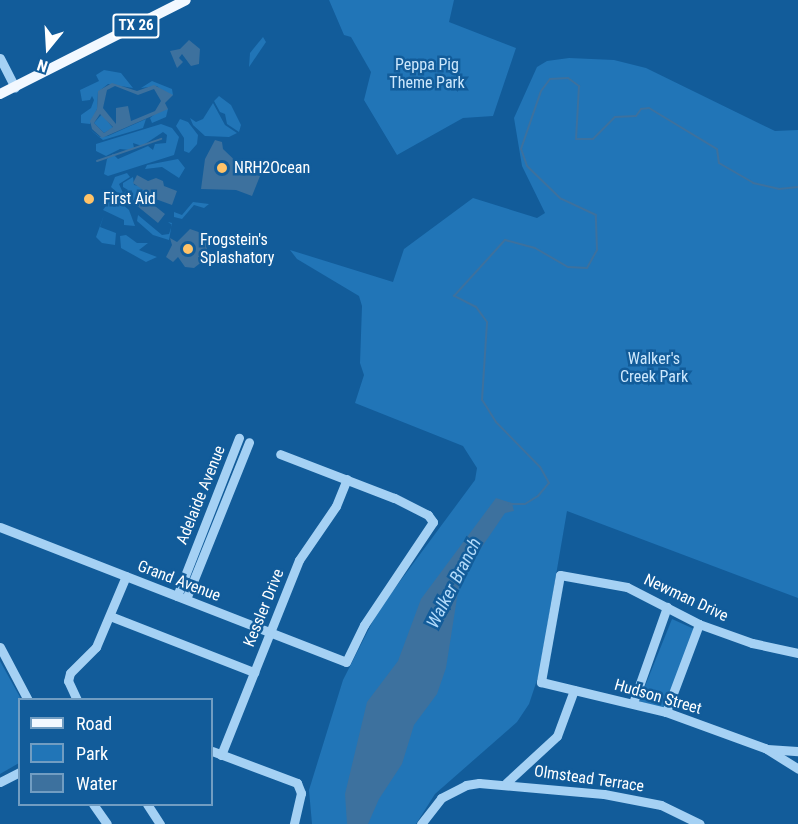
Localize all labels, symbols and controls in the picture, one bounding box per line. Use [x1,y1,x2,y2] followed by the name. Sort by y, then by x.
[112,14,160,38] road number: TX 26
[18,18,78,78] north arrow
[35,55,50,76] text: N
[389,55,465,93] park label: Peppa Pig Theme Park
[234,158,310,178] place label: NRH2Ocean
[215,161,229,175] marker: NRH2Ocean
[103,189,156,209] place label: First Aid
[80,190,98,208] marker: First Aid
[200,230,274,268] place label: Frogstein's Splashatory
[181,242,195,256] marker: Frogstein's Splashatory
[620,349,688,387] park label: Walker's Creek Park
[172,443,230,547] street label: Adelaide Avenue
[422,534,486,632] water label: Walker Branch
[135,556,223,606] street label: Grand Avenue
[240,566,288,650] street label: Kessler Drive
[641,570,731,626] street label: Newman Drive
[612,675,704,719] street label: Hudson Street
[18,698,213,806] legend
[76,713,112,734] text: Road
[76,743,108,764] text: Park
[533,762,645,796] street label: Olmstead Terrace
[76,773,117,794] text: Water

